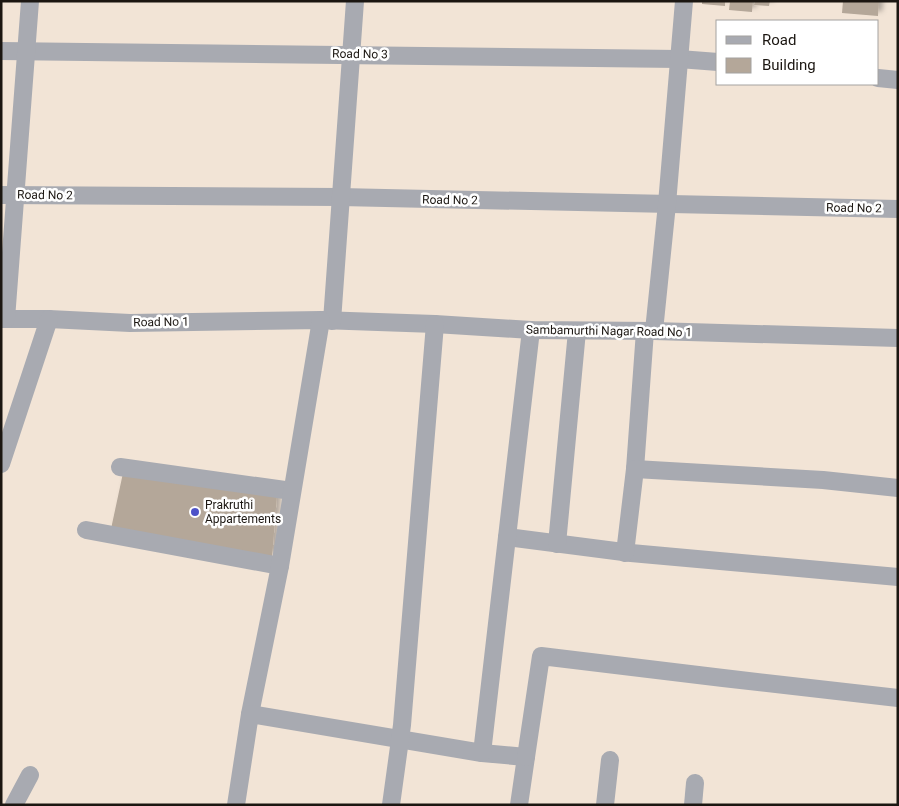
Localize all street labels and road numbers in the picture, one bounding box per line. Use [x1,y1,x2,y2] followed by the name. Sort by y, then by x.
[332,47,388,61] street label: Road No 3
[17,188,73,202] street label: Road No 2
[422,193,478,207] street label: Road No 2
[826,201,882,215] street label: Road No 2
[133,315,189,329] street label: Road No 1
[526,323,692,339] street label: Sambamurthi Nagar Road No 1

